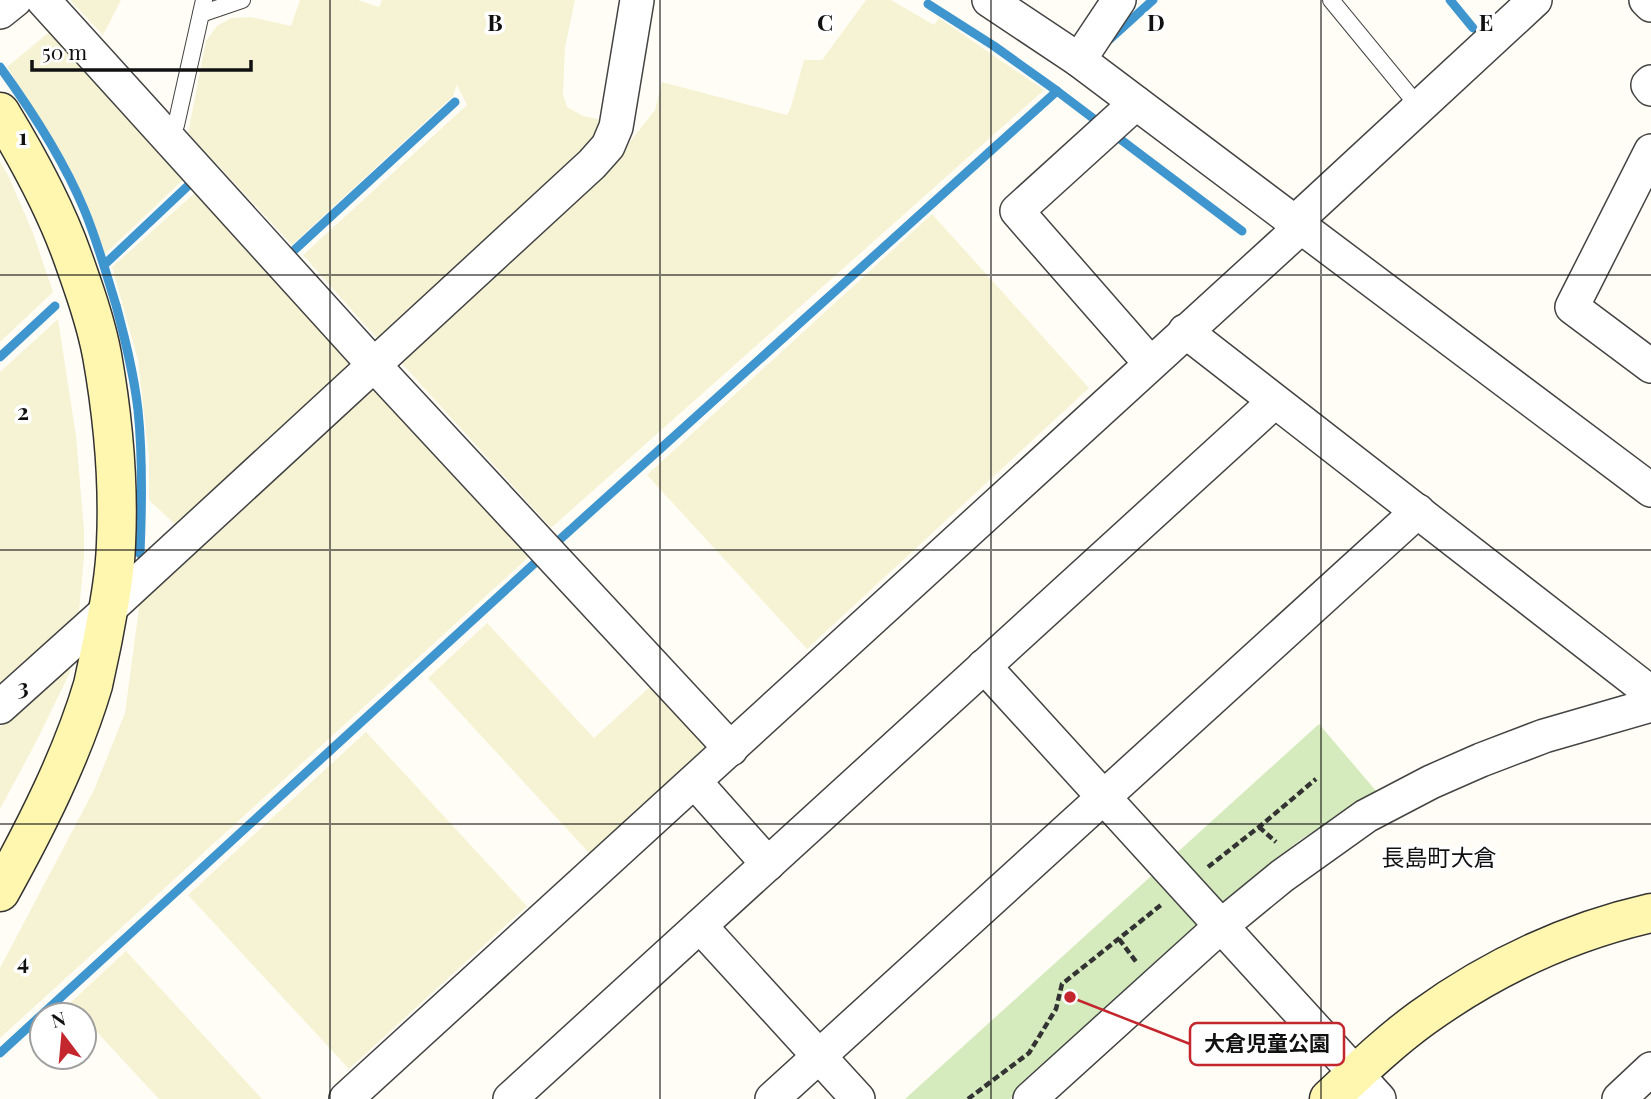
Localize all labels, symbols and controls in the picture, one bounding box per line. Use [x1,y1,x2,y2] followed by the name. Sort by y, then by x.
[487,6,503,37] text: B
[817,6,833,37] text: C
[1147,6,1165,37] text: D
[1479,6,1493,37] text: E
[32,28,250,72] scale bar
[42,37,88,65] text: 50 m
[19,120,28,151] text: 1
[17,395,29,426] text: 2
[17,670,29,701] text: 3
[1382,841,1497,872] district label: 長島町大倉
[17,945,29,976] text: 4
[28,1001,98,1071] north arrow
[48,1004,68,1033] text: N
[1190,1023,1344,1065] callout: 大倉児童公園
[1204,1028,1330,1056] text: 大倉児童公園

